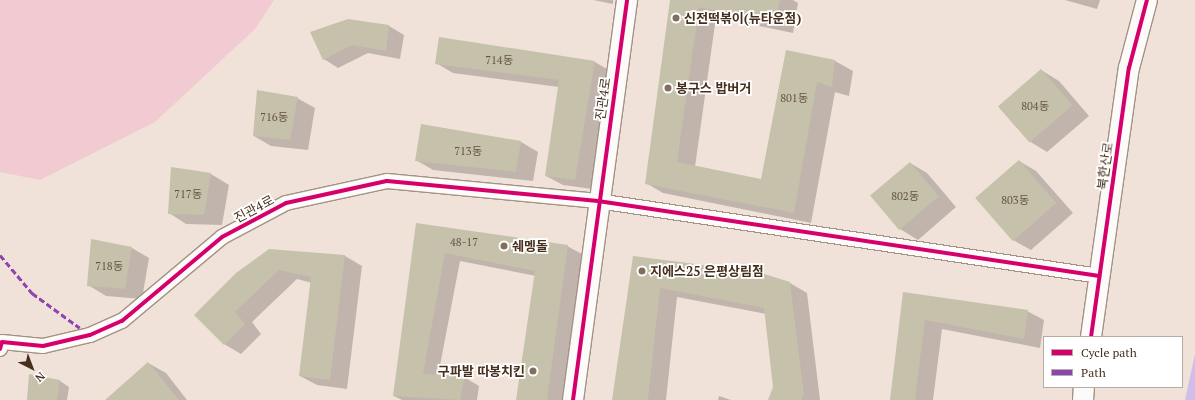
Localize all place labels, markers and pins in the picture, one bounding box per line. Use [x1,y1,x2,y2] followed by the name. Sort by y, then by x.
[684,10,801,26] place label: 신전떡볶이(뉴타운점)
[671,13,681,23] marker: 신전떡볶이(뉴타운점)
[676,80,751,96] place label: 봉구스 밥버거
[663,83,673,93] marker: 봉구스 밥버거
[512,238,548,254] place label: 쉐멩돌
[499,241,509,251] marker: 쉐멩돌
[650,263,764,279] place label: 지에스25 은평상림점
[637,266,647,276] marker: 지에스25 은평상림점
[438,363,525,379] place label: 구파발 따봉치킨
[528,366,538,376] marker: 구파발 따봉치킨

